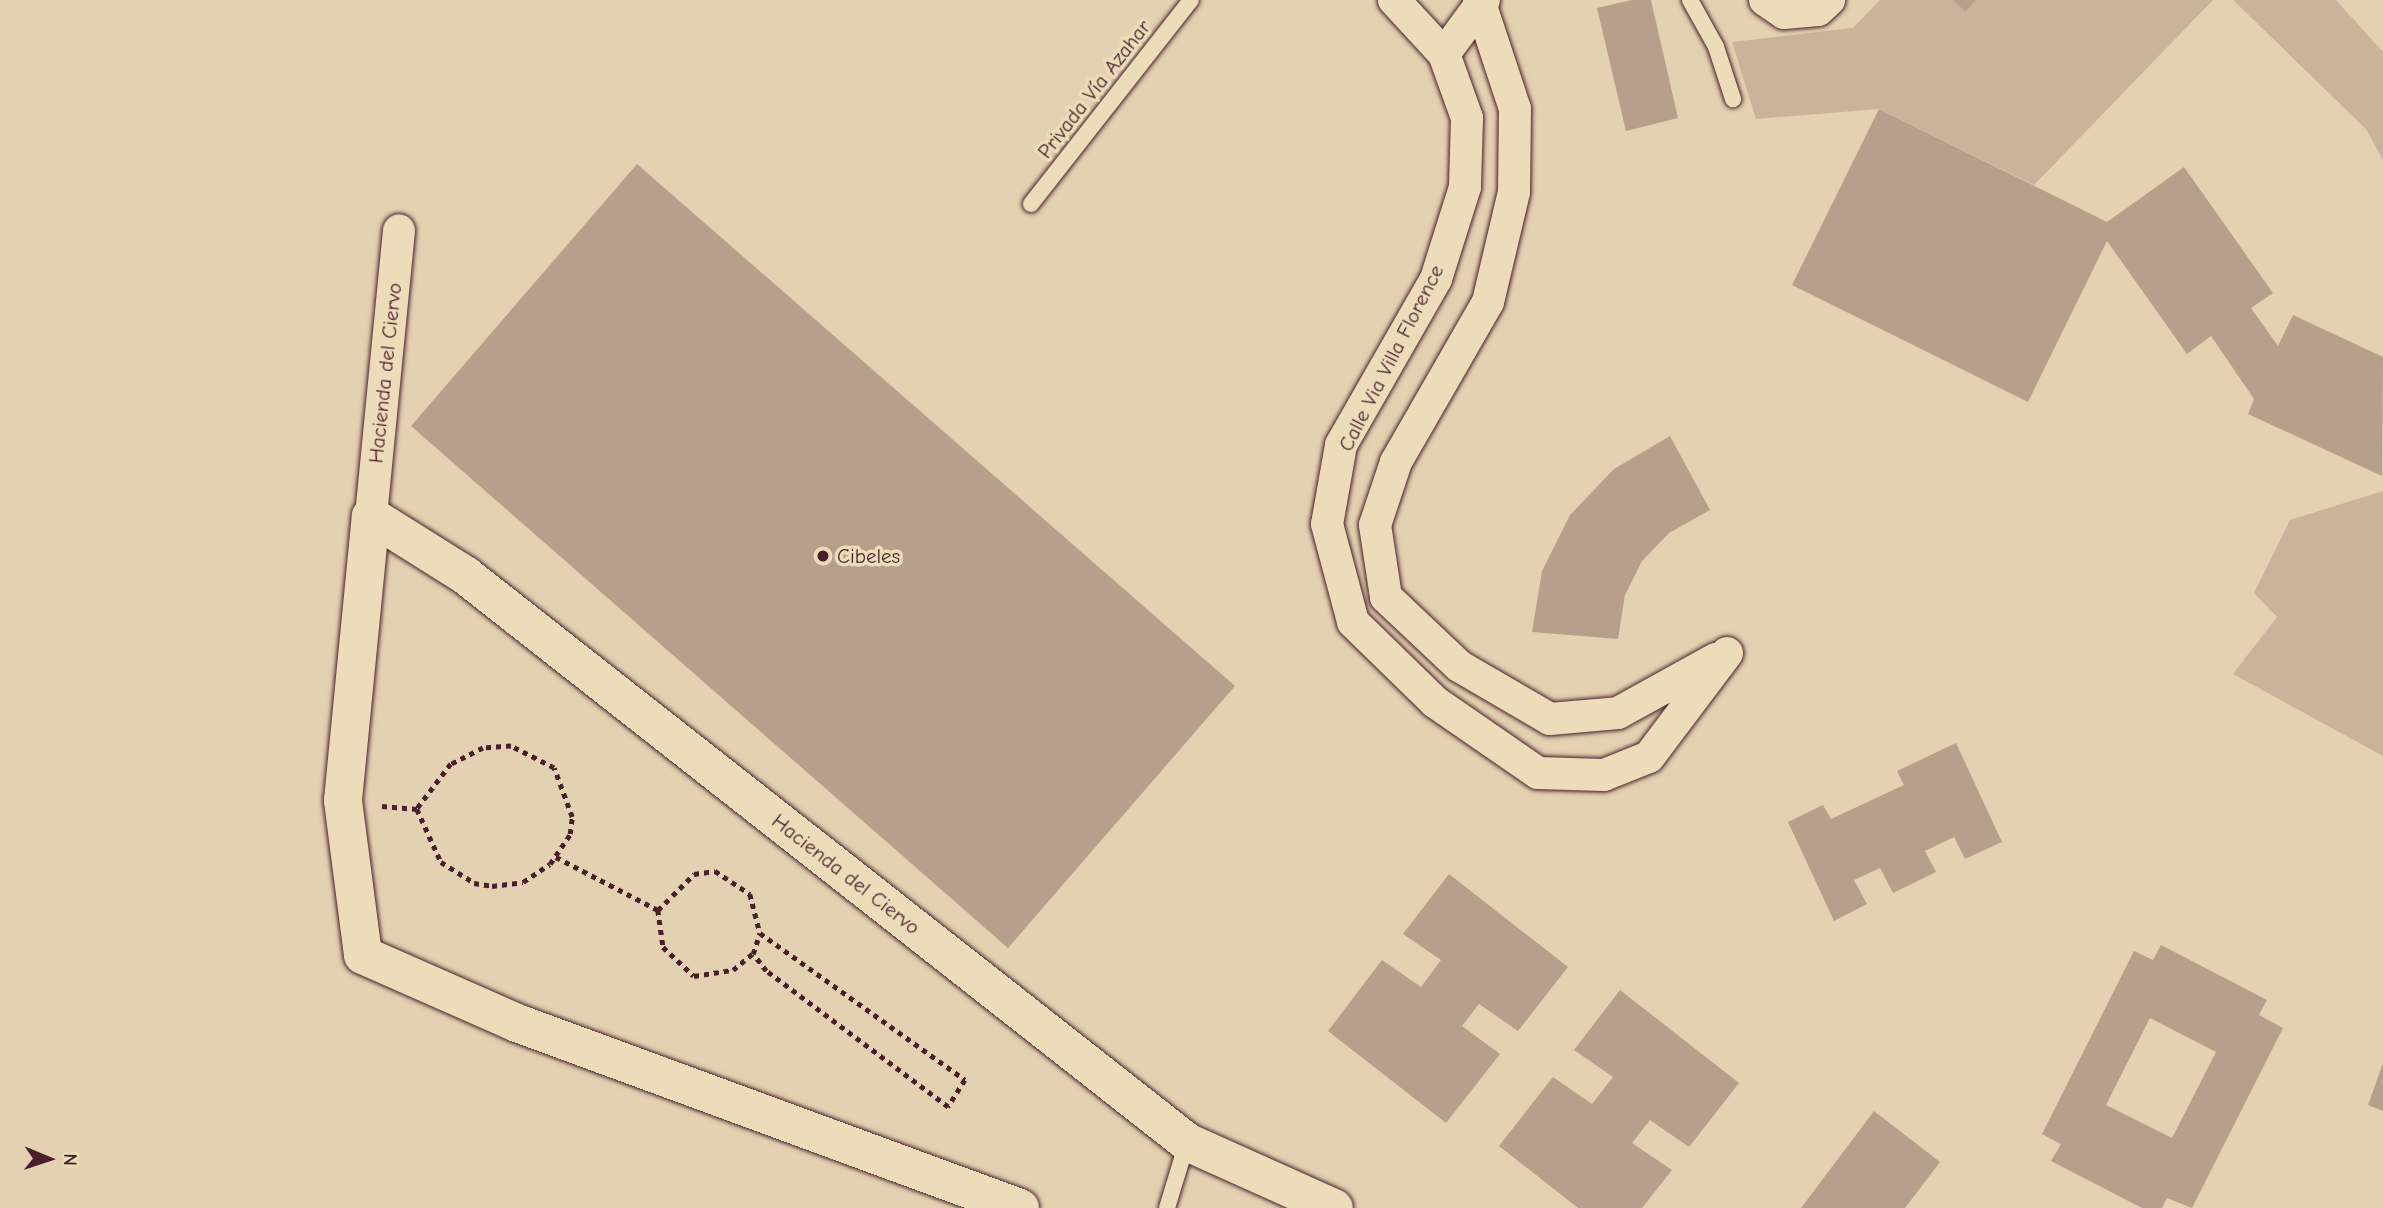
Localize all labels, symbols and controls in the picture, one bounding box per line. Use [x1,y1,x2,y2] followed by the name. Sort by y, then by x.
[1032,15,1156,163] street label: Privada Vía Azahar
[1333,261,1449,455] street label: Calle Via Villa Florence
[363,282,407,464] street label: Hacienda del Ciervo
[837,543,900,569] place label: Cibeles
[815,548,831,564] marker: Cibeles
[767,808,925,940] street label: Hacienda del Ciervo
[14,1124,84,1194] north arrow
[59,1153,81,1166] text: N

